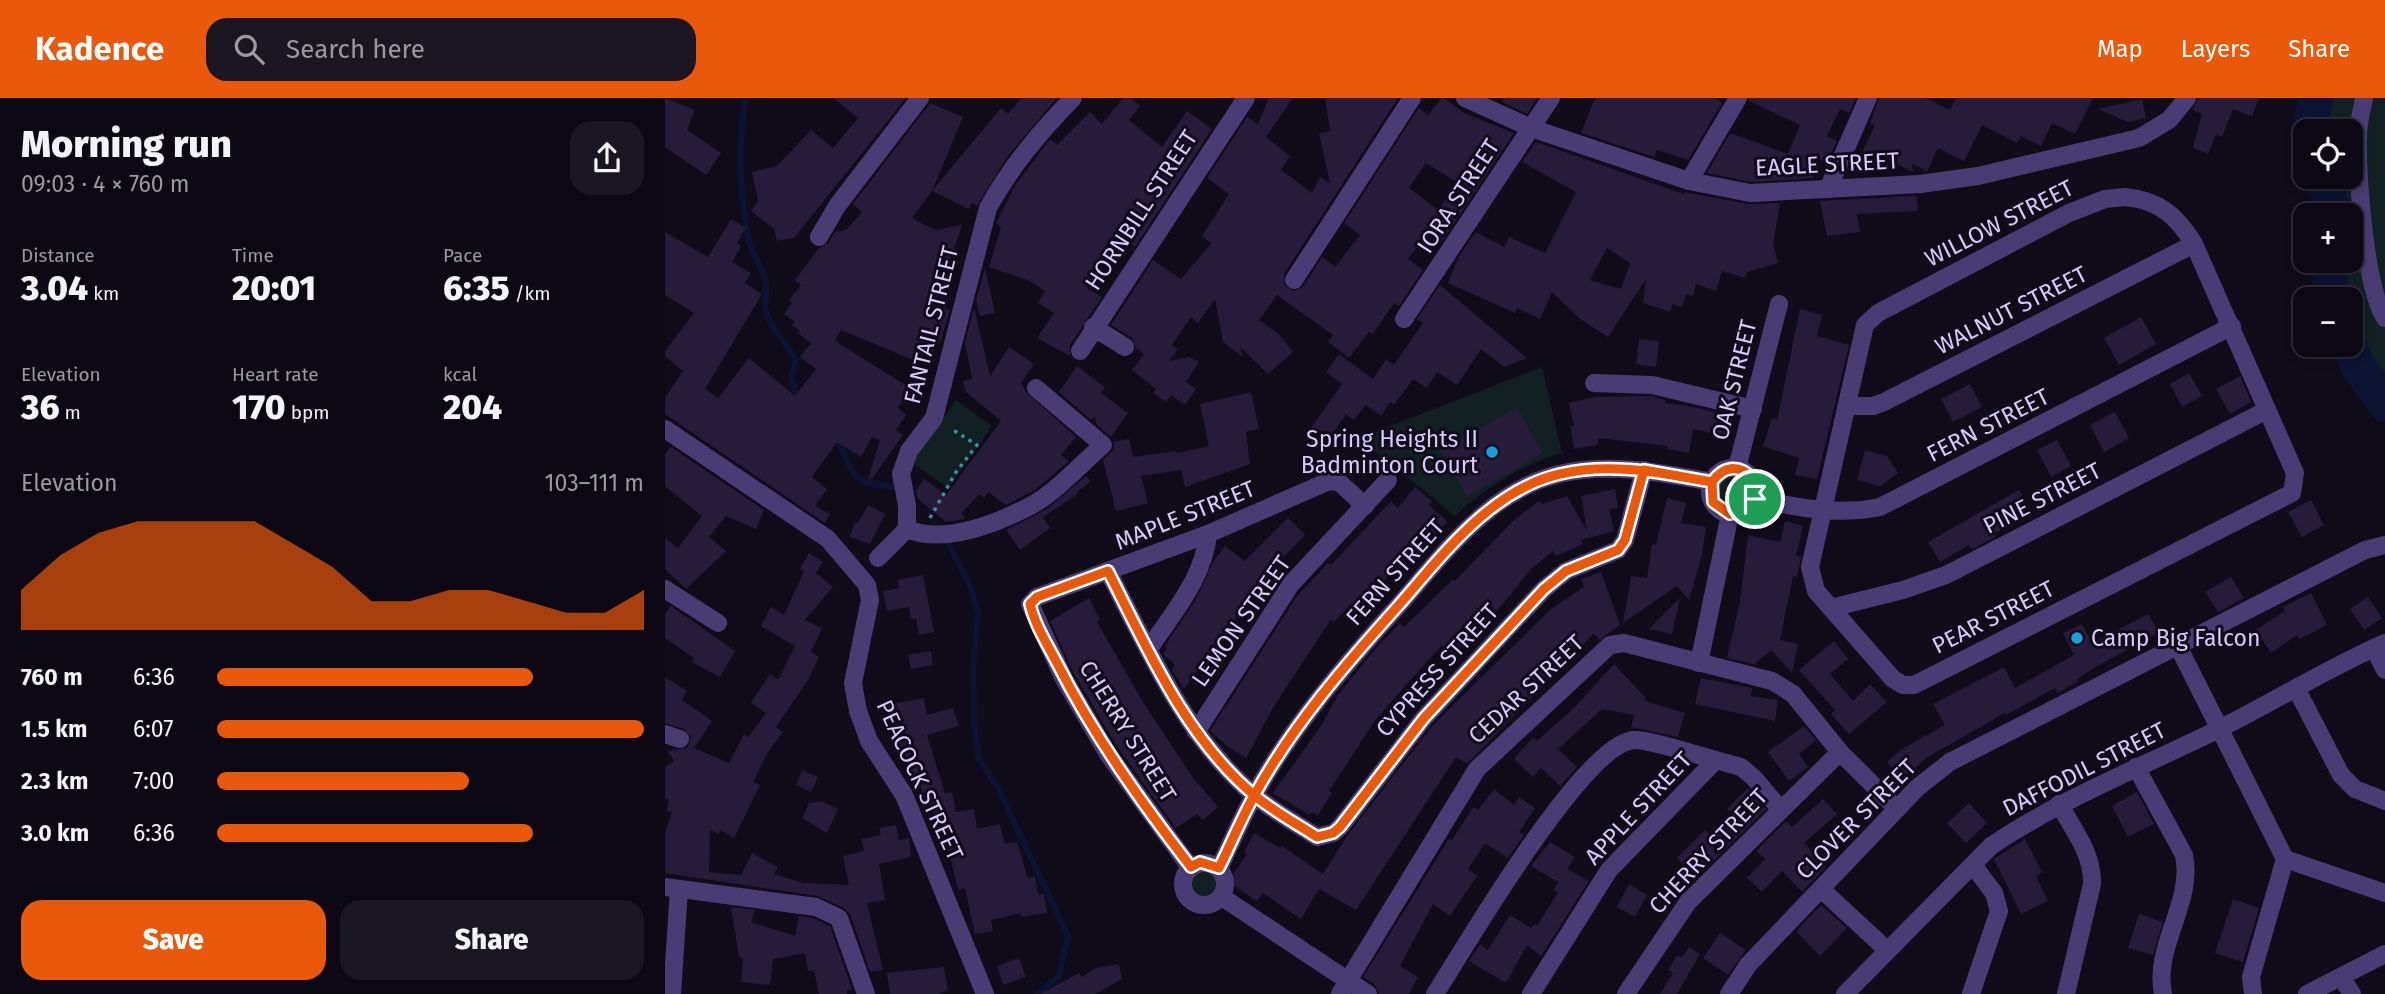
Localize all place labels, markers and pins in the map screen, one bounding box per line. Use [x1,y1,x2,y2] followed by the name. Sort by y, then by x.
[1301,425,1479,479] place label: Spring Heights II Badminton Court
[1484,444,1500,460] marker: Spring Heights II Badminton Court
[1725,469,1785,529] pin
[2091,624,2260,652] place label: Camp Big Falcon
[2069,630,2085,646] marker: Camp Big Falcon

